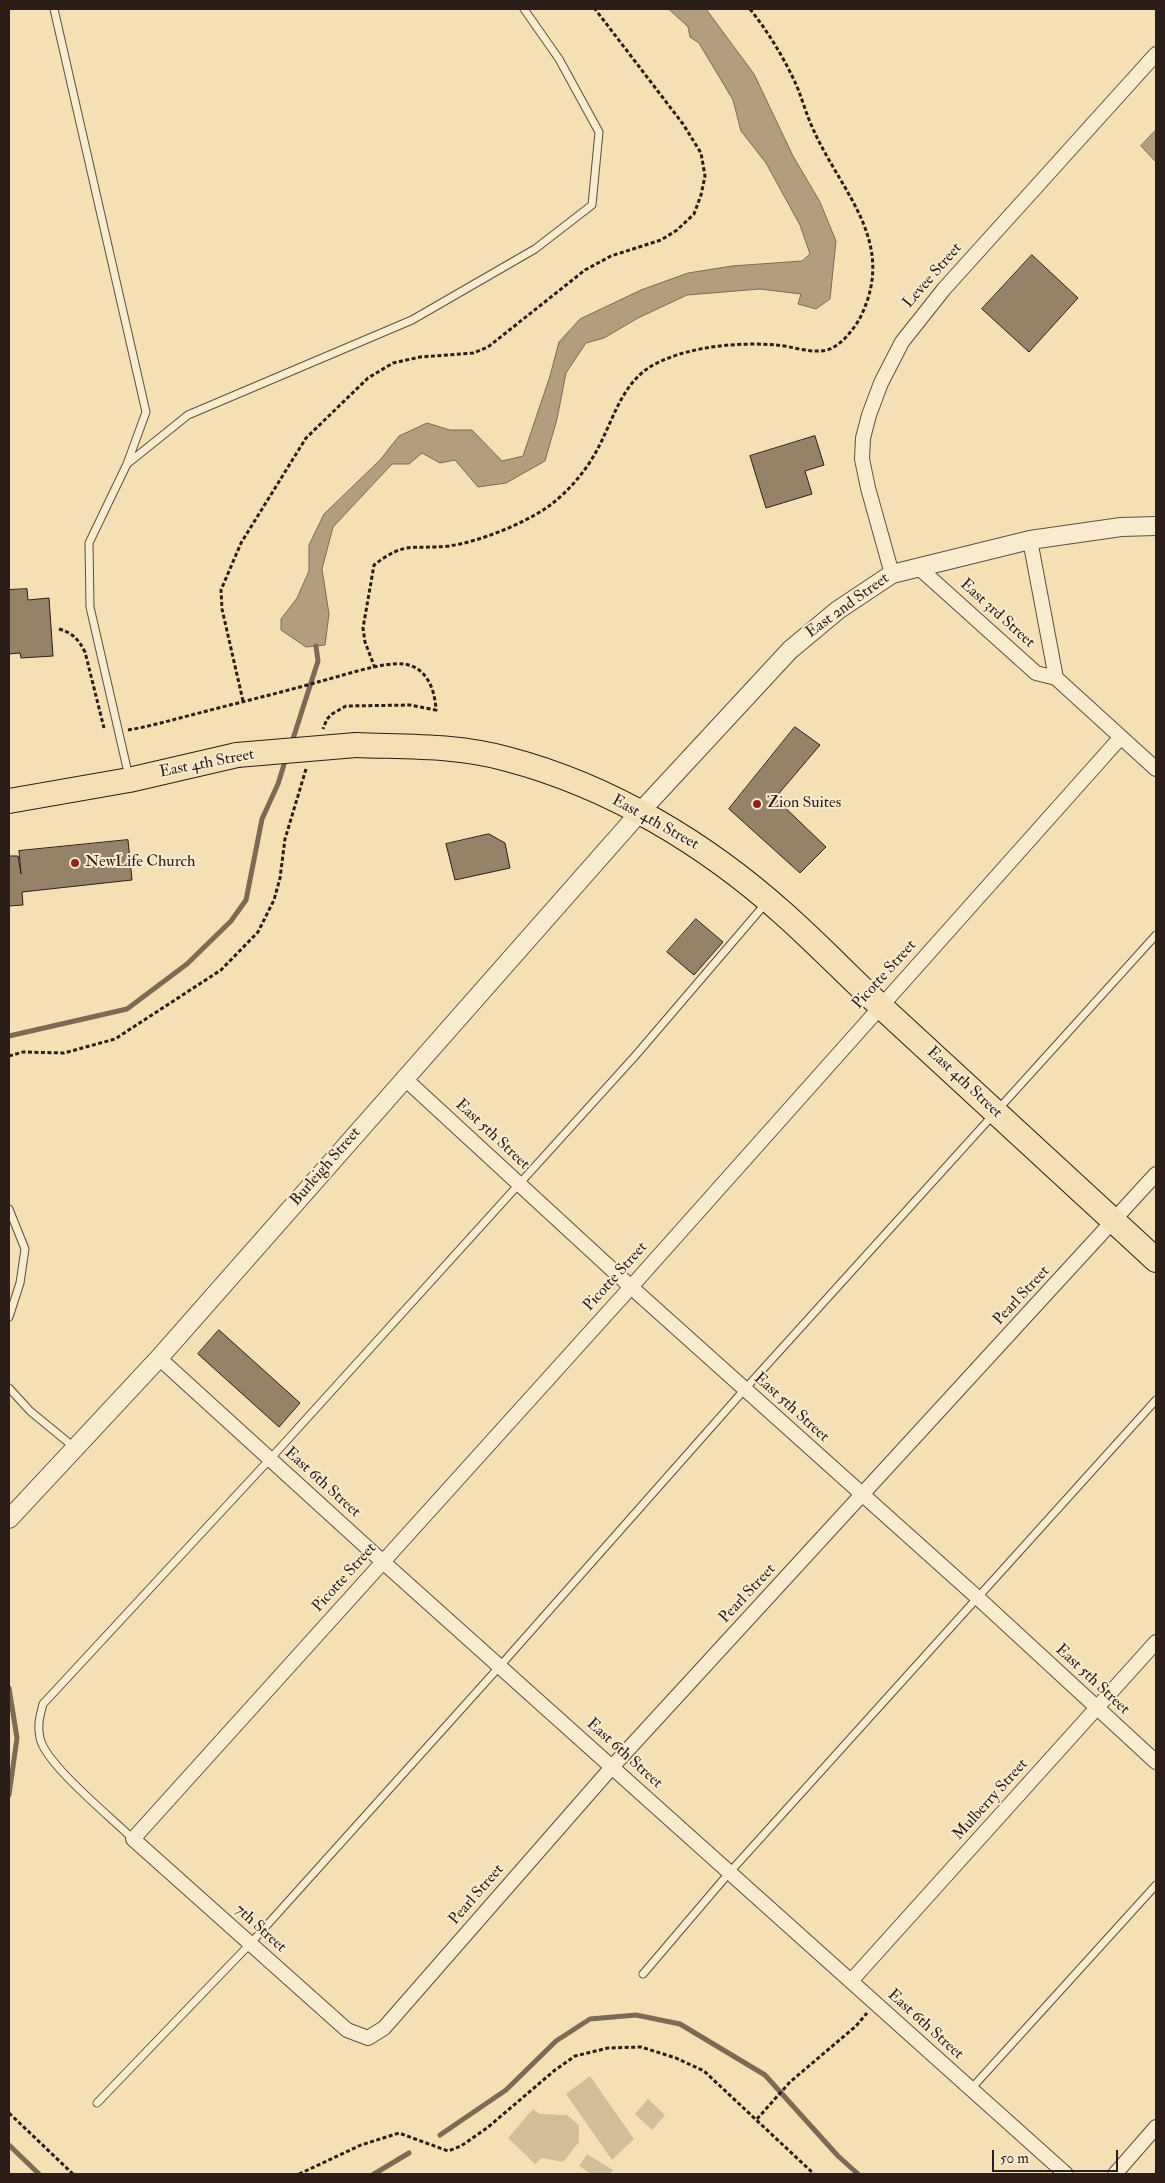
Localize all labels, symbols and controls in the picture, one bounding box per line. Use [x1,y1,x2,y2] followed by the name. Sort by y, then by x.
[899,239,967,313] street label: Levee Street
[803,569,893,643] street label: East 2nd Street
[956,575,1038,653] street label: East 3rd Street
[158,745,256,783] street label: East 4th Street
[608,791,702,855] street label: East 4th Street
[767,794,841,814] place label: Zion Suites
[751,798,763,810] marker: Zion Suites
[85,853,195,873] place label: NewLife Church
[69,857,81,869] marker: NewLife Church
[849,936,921,1014] street label: Picotte Street
[922,1043,1006,1123] street label: East 4th Street
[451,1096,533,1174] street label: East 5th Street
[287,1124,365,1210] street label: Burleigh Street
[580,1238,652,1316] street label: Picotte Street
[990,1262,1054,1330] street label: Pearl Street
[749,1369,833,1447] street label: East 5th Street
[280,1444,364,1522] street label: East 6th Street
[309,1539,381,1617] street label: Picotte Street
[716,1560,780,1628] street label: Pearl Street
[1051,1641,1133,1719] street label: East 5th Street
[582,1715,666,1793] street label: East 6th Street
[949,1755,1033,1845] street label: Mulberry Street
[445,1861,509,1929] street label: Pearl Street
[230,1901,290,1957] street label: 7th Street
[883,1986,967,2064] street label: East 6th Street
[995,2140,1121,2172] scale bar
[1000,2149,1029,2168] text: 50 m

